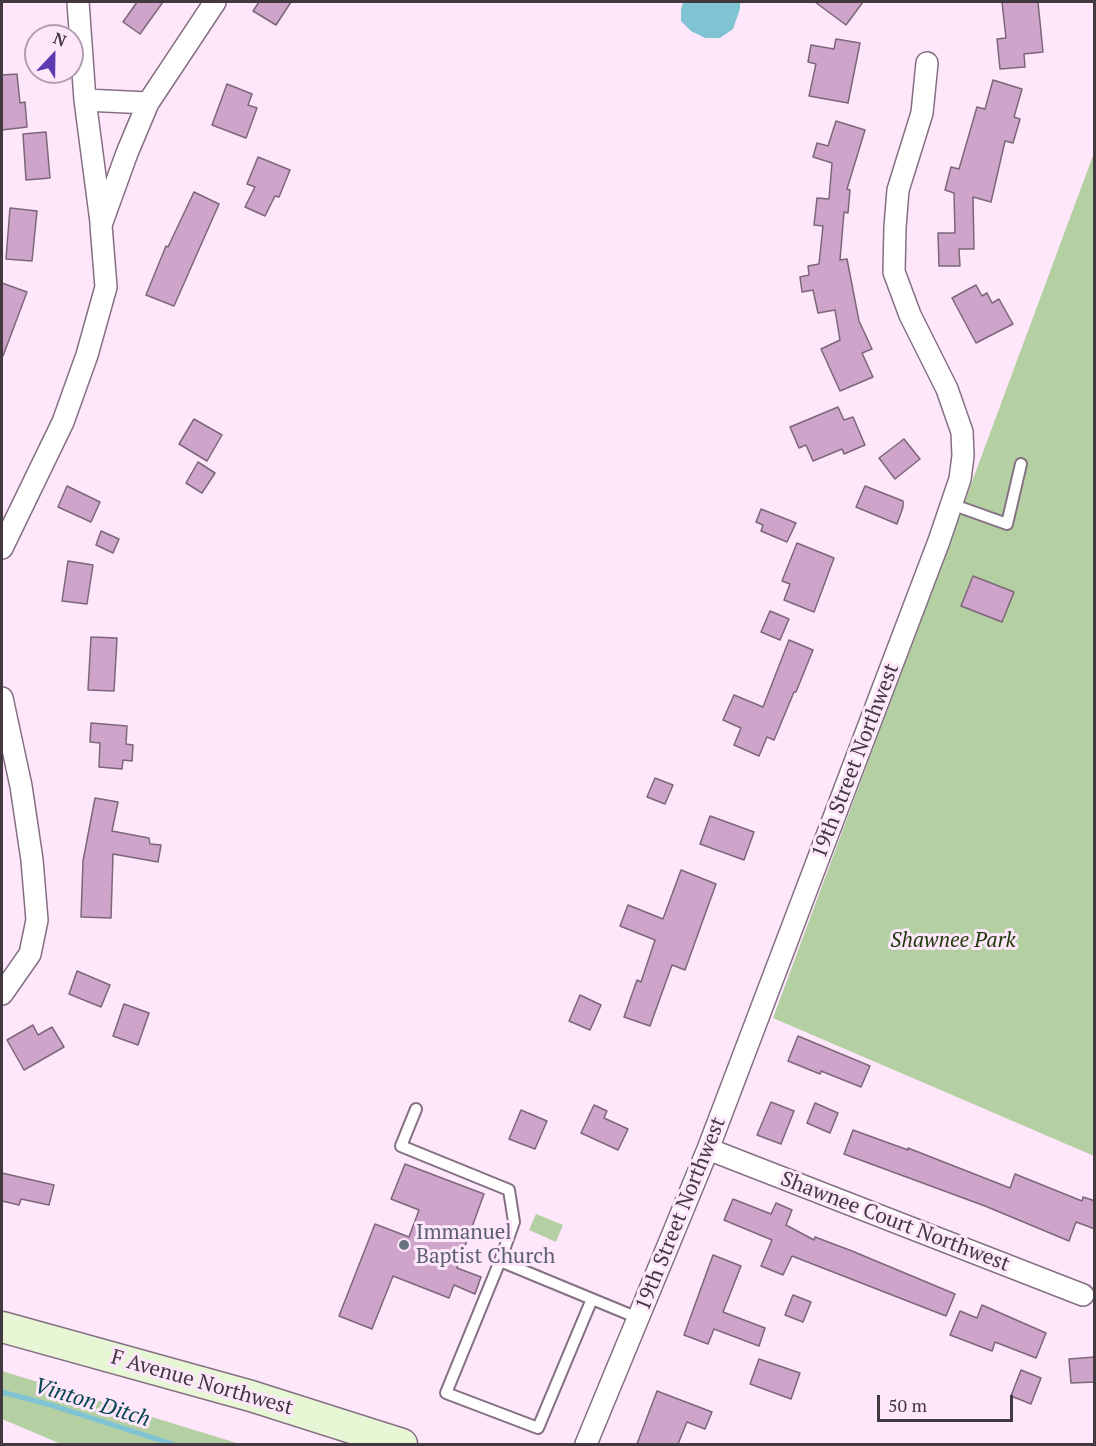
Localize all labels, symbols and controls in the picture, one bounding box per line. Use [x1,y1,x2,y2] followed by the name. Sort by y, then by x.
[24,24,84,84] north arrow
[50,27,70,52] text: N
[807,660,905,862] street label: 19th Street Northwest
[890,928,1016,954] park label: Shawnee Park
[631,1114,731,1314] street label: 19th Street Northwest
[777,1167,1013,1277] street label: Shawnee Court Northwest
[416,1220,555,1270] place label: Immanuel Baptist Church
[397,1238,411,1252] marker: Immanuel Baptist Church
[108,1345,296,1421] street label: F Avenue Northwest
[31,1373,153,1433] water label: Vinton Ditch
[880,1383,1016,1421] scale bar
[888,1393,927,1417] text: 50 m

